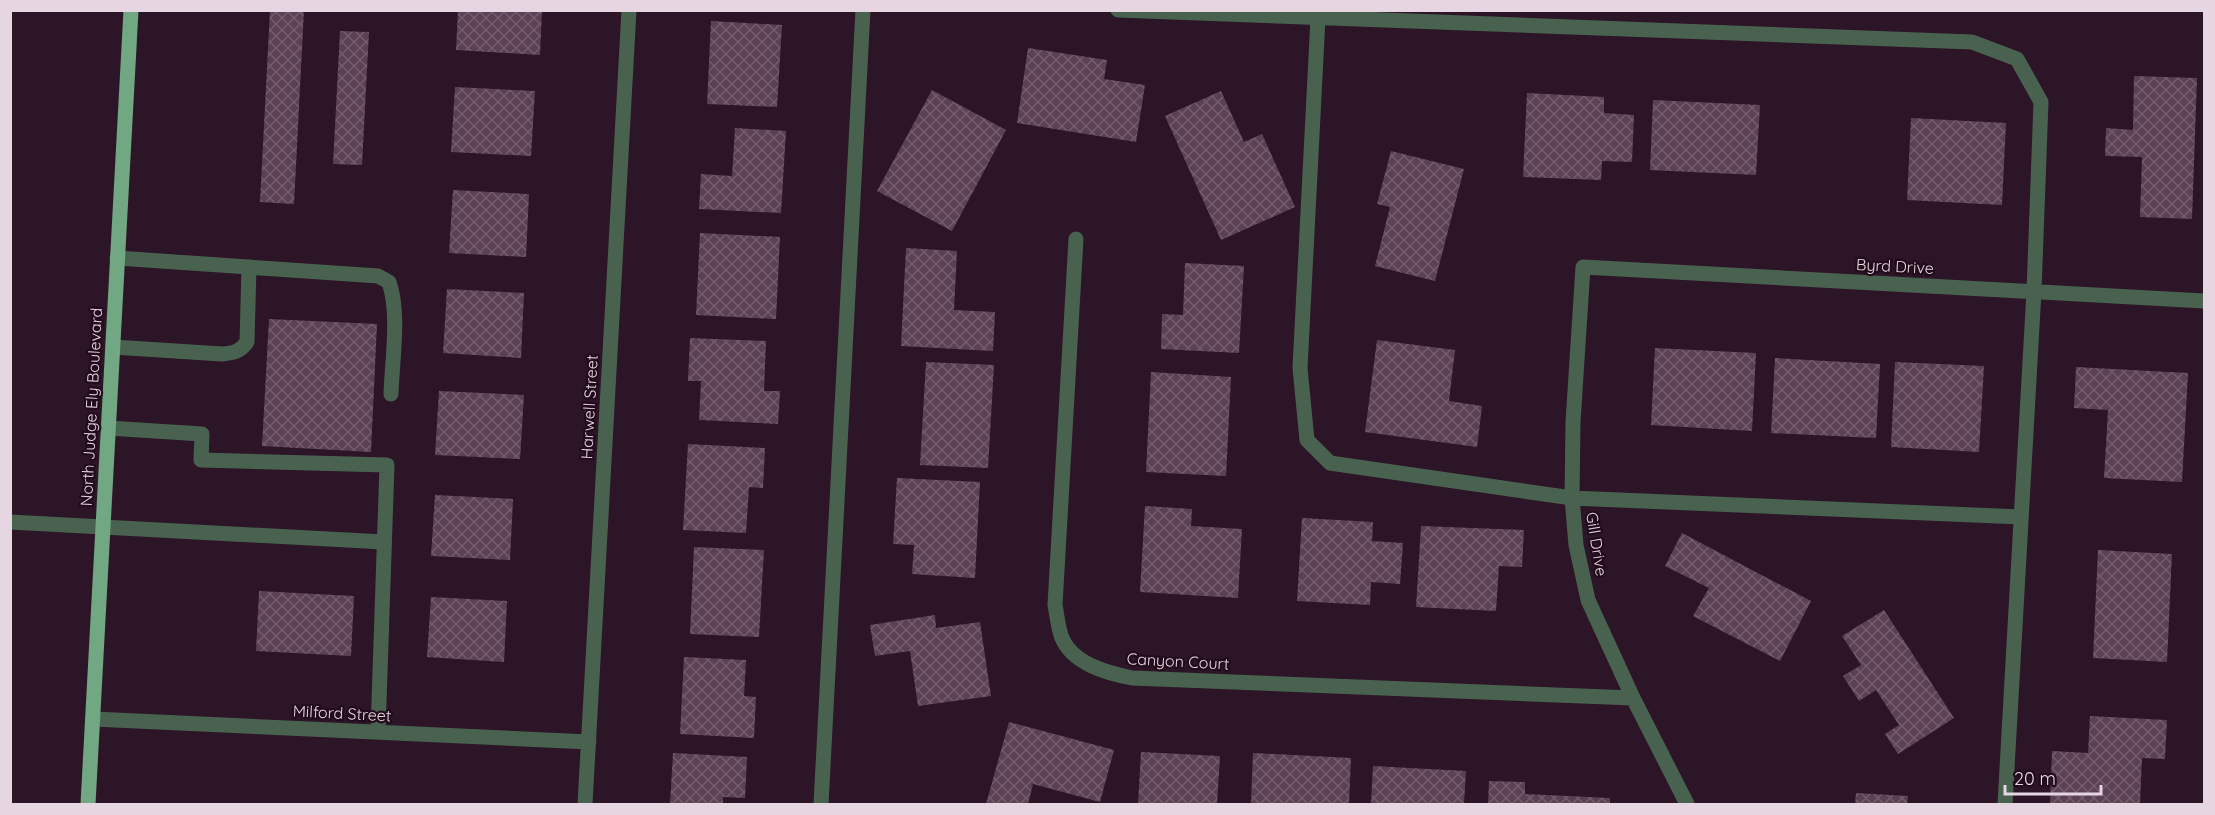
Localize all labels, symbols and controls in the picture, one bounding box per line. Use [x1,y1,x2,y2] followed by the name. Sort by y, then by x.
[1856,254,1934,278] street label: Byrd Drive
[76,307,106,507] street label: North Judge Ely Boulevard
[576,354,602,460] street label: Harwell Street
[1582,510,1612,578] street label: Gill Drive
[1126,648,1230,674] street label: Canyon Court
[292,700,392,726] street label: Milford Street
[2005,758,2101,796] scale bar
[2014,767,2056,790] text: 20 m

